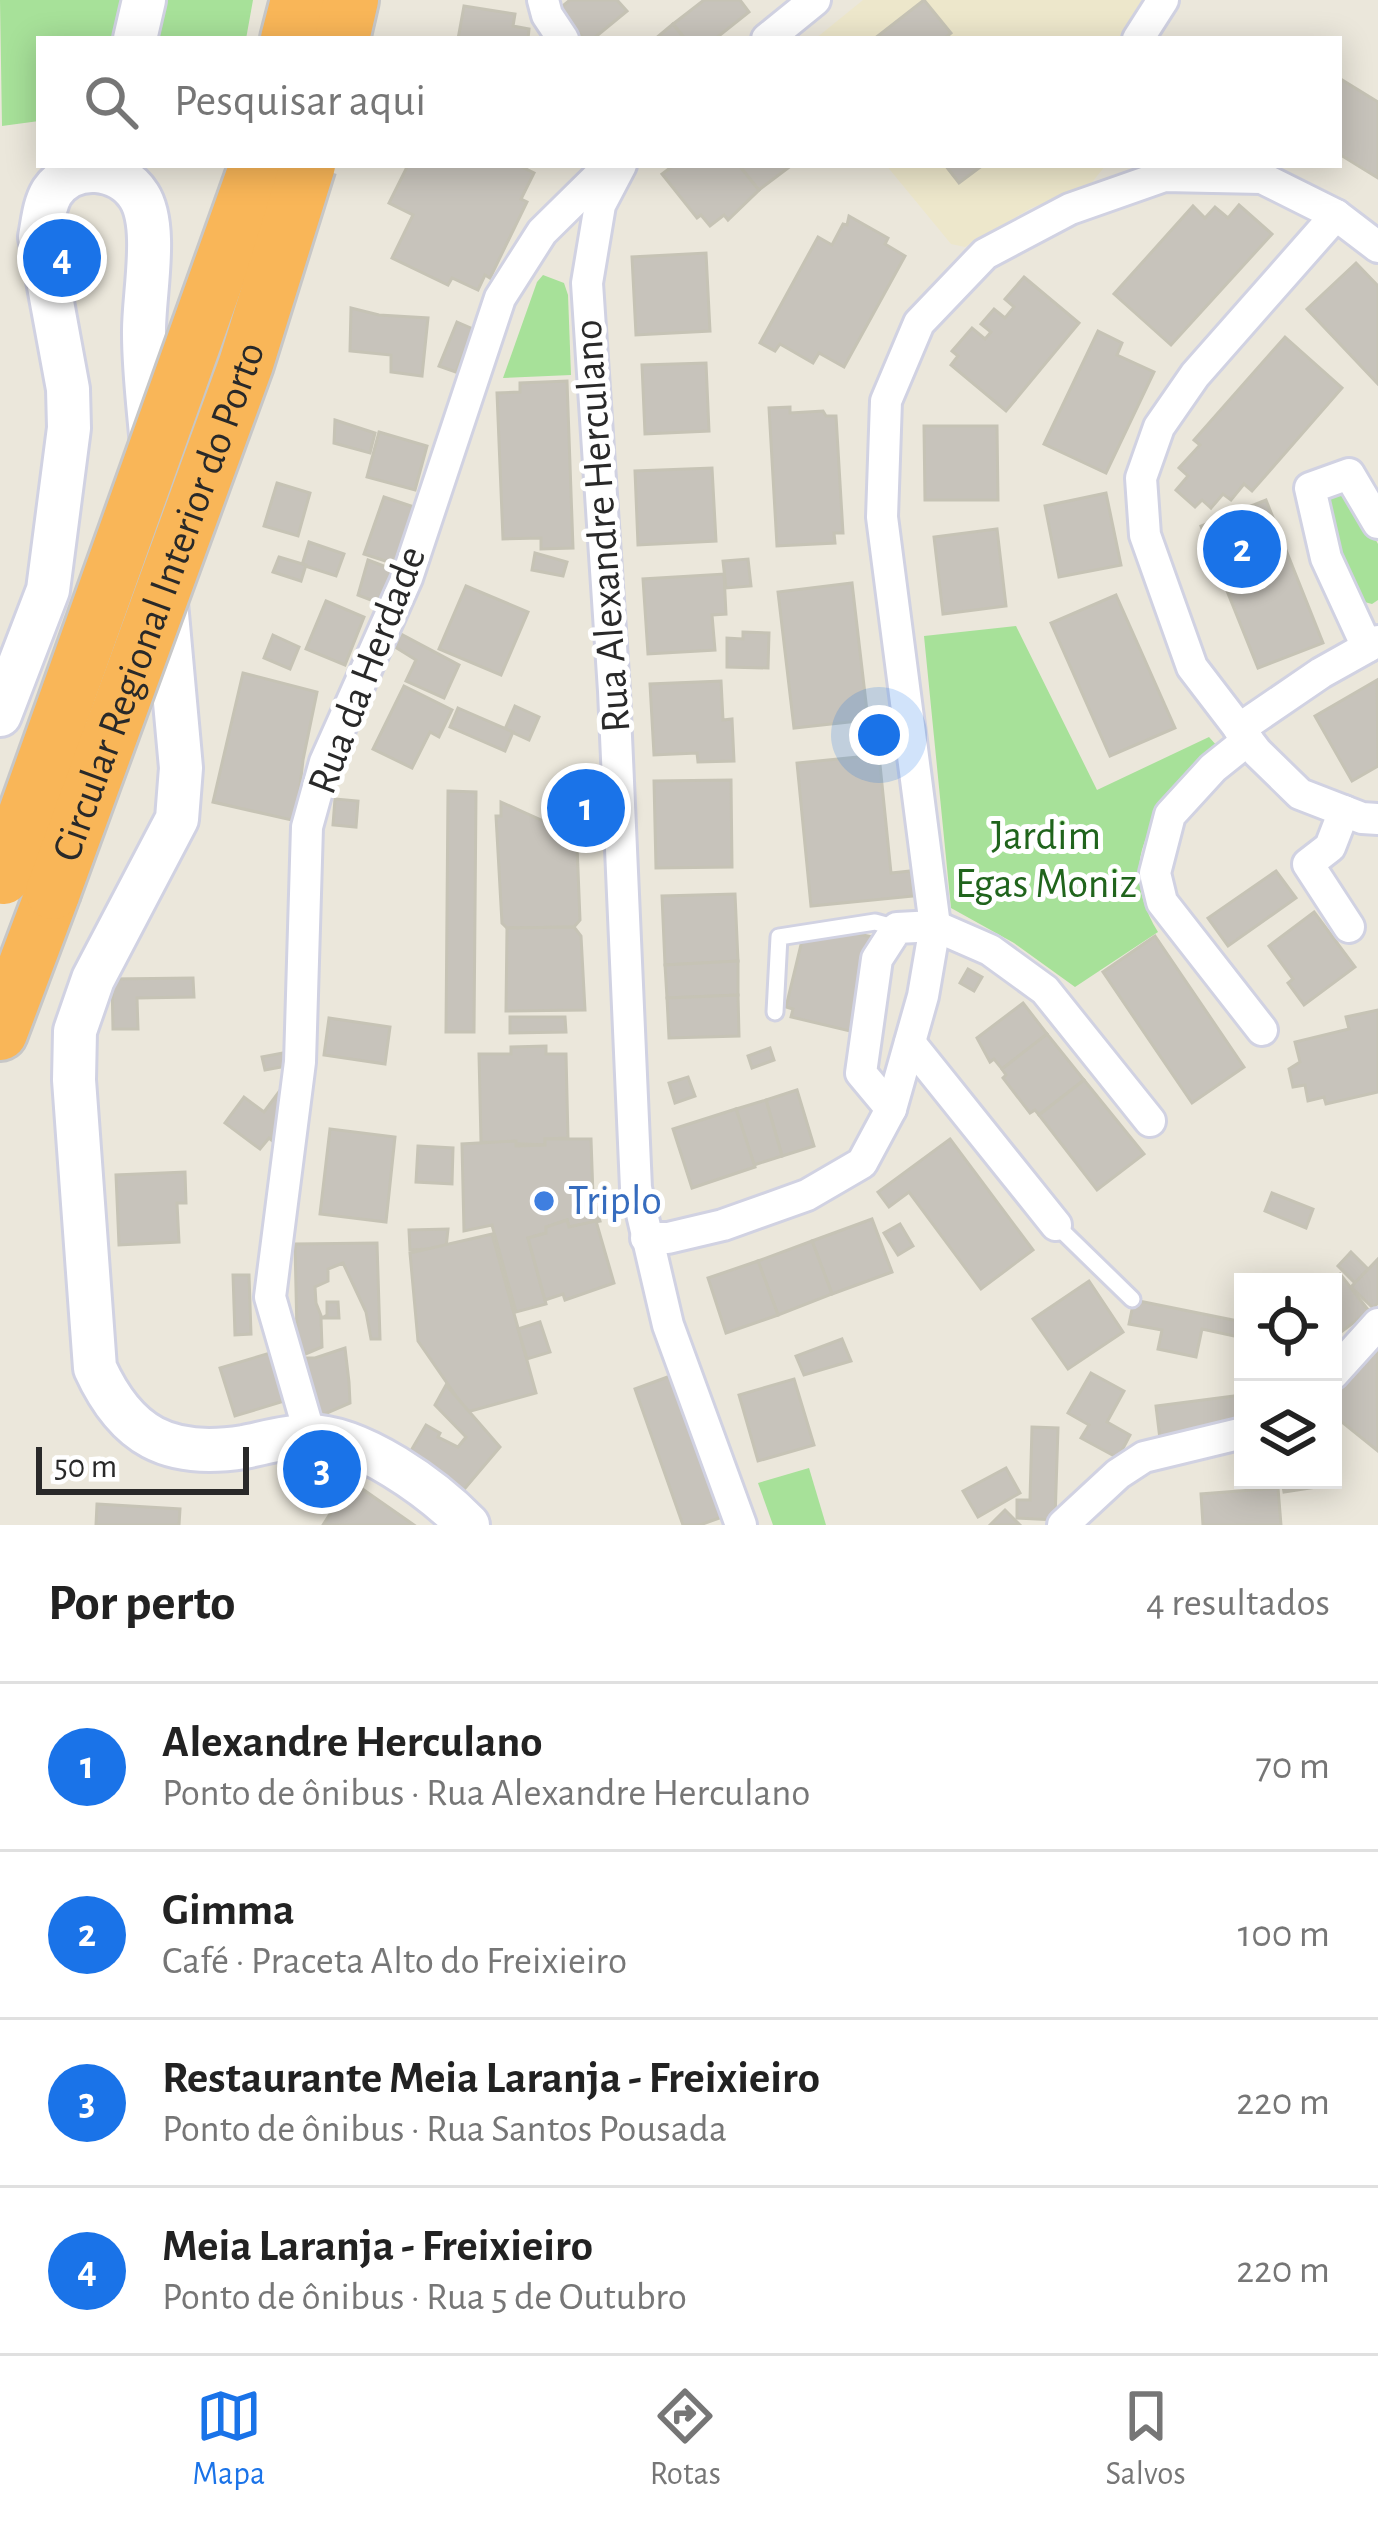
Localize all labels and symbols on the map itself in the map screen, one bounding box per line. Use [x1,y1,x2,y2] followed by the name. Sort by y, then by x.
[23,213,101,303] pin: 4
[567,318,637,734] street label: Rua Alexandre Herculano
[45,337,272,867] street label: Circular Regional Interior do Porto
[1203,504,1281,594] pin: 2
[301,540,433,800] street label: Rua da Herdade
[849,705,909,765] your location
[547,763,625,853] pin: 1
[955,815,1137,905] park label: Jardim Egas Moniz
[568,1180,662,1222] place label: Triplo
[531,1188,557,1214] marker: Triplo
[283,1424,361,1514] pin: 3
[36,1441,249,1494] scale bar

